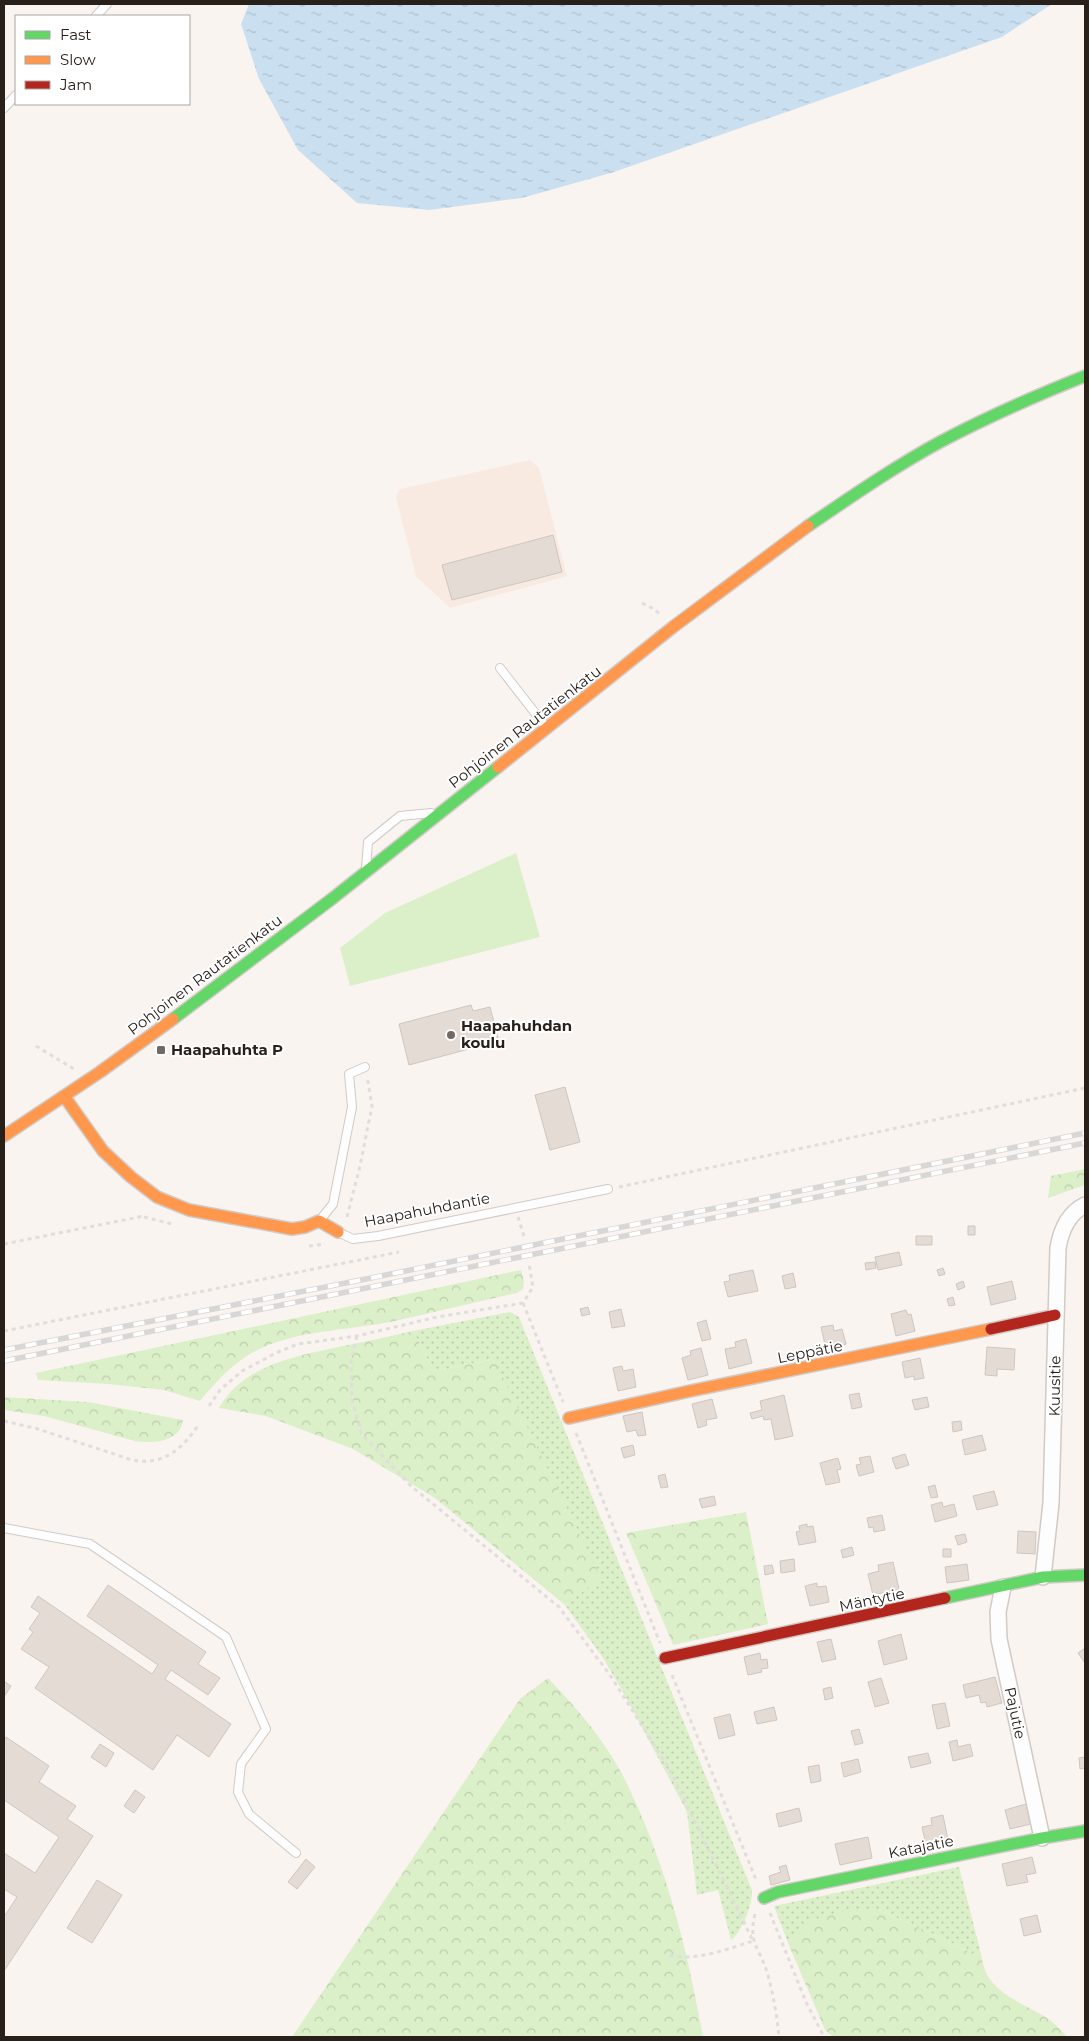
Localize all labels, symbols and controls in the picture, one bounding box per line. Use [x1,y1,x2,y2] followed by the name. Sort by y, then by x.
[15,15,190,105] legend
[60,25,91,44] text: Fast
[60,50,96,69] text: Slow
[59,75,92,94] text: Jam
[445,661,605,792] street label: Pohjoinen Rautatienkatu
[124,910,286,1039] street label: Pohjoinen Rautatienkatu
[461,1016,572,1052] place label: Haapahuhdan koulu
[445,1029,457,1041] marker: Haapahuhdan koulu
[171,1040,283,1059] place label: Haapahuhta P
[155,1044,167,1056] marker: Haapahuhta P
[362,1188,491,1231] street label: Haapahuhdantie
[776,1336,844,1367] street label: Leppätie
[1044,1355,1065,1417] street label: Kuusitie
[837,1583,906,1616] street label: Mäntytie
[1001,1685,1030,1741] street label: Pajutie
[887,1831,955,1862] street label: Katajatie

